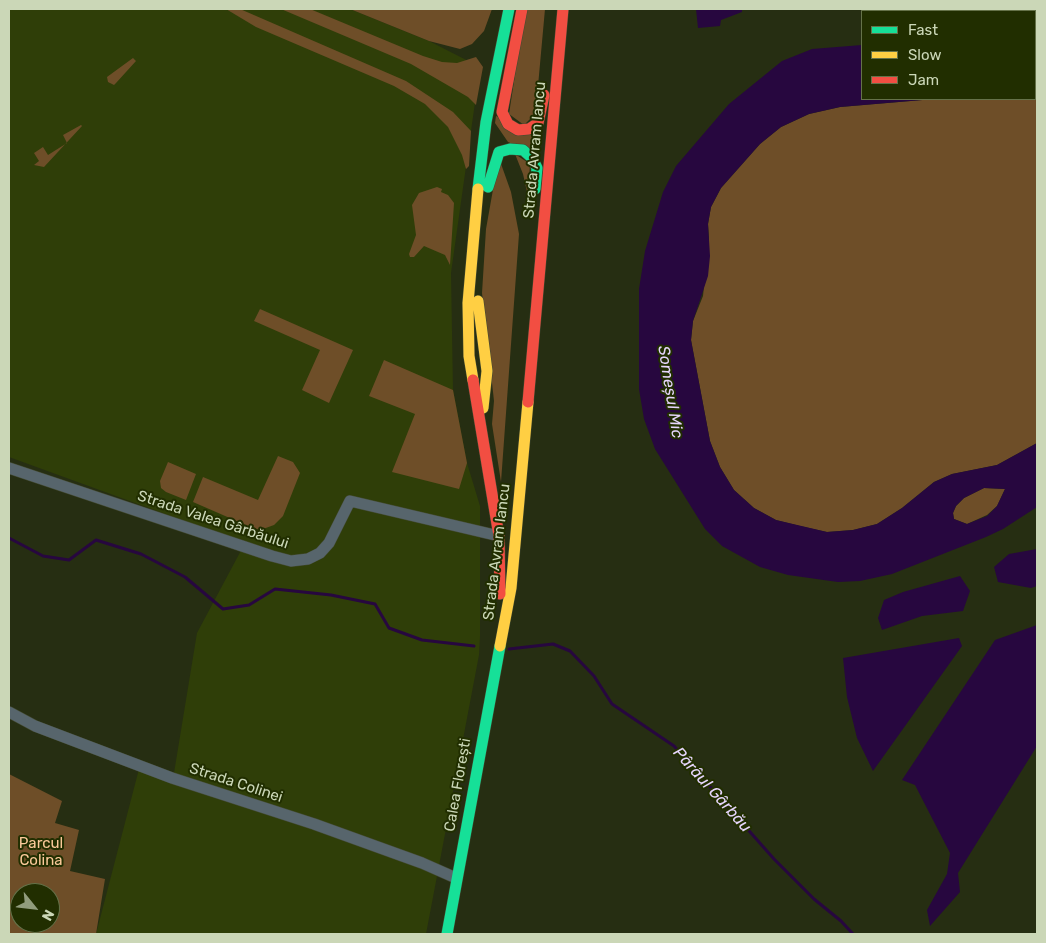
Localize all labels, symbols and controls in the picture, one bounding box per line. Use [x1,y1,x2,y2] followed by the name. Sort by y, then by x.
[861,10,1036,100] legend
[908,21,938,39] text: Fast
[908,46,941,64] text: Slow
[908,71,939,89] text: Jam
[520,81,550,219] street label: Strada Avram Iancu
[653,344,687,440] water label: Someșul Mic
[480,483,514,621] street label: Strada Avram Iancu
[135,487,291,553] street label: Strada Valea Gârbăului
[441,737,475,833] street label: Calea Florești
[669,744,755,836] water label: Pârâul Gârbău
[187,759,285,807] street label: Strada Colinei
[19,835,63,870] park label: Parcul Colina
[10,883,60,933] north arrow
[38,906,58,924] text: N

